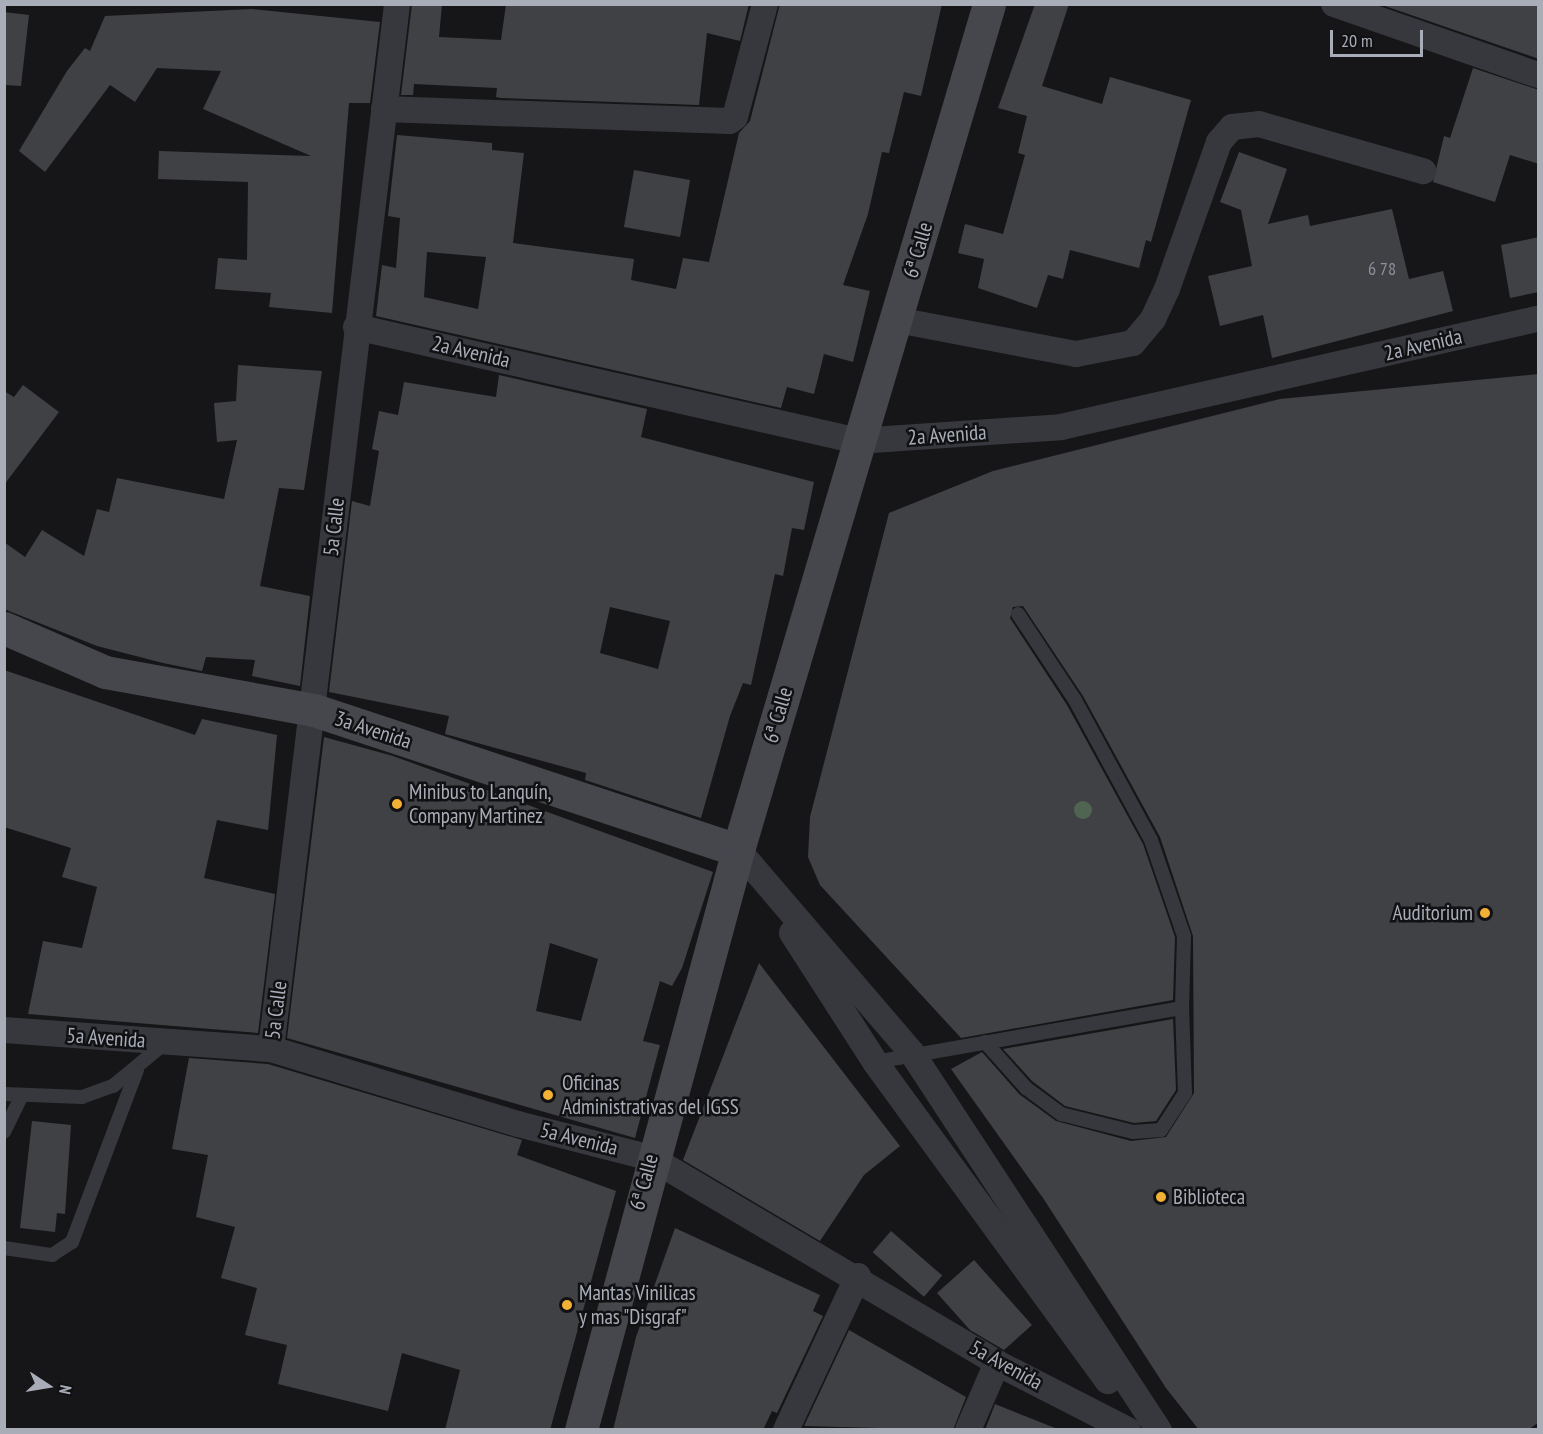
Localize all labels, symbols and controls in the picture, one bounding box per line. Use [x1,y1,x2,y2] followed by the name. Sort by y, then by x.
[1333,18,1426,56] scale bar
[1341,29,1373,52] text: 20 m
[898,219,938,281] street label: 6ª Calle
[1368,258,1396,280] house number: 6 78
[1381,324,1465,366] street label: 2a Avenida
[429,331,513,373] street label: 2a Avenida
[906,420,988,450] street label: 2a Avenida
[318,497,350,557] street label: 5a Calle
[758,684,798,746] street label: 6ª Calle
[331,706,415,754] street label: 3a Avenida
[409,779,552,829] place label: Minibus to Lanquín, Company Martinez
[390,797,404,811] marker: Minibus to Lanquín, Company Martinez
[1393,900,1473,926] place label: Auditorium
[1478,906,1492,920] marker: Auditorium
[260,979,292,1041] street label: 5a Calle
[65,1023,147,1053] street label: 5a Avenida
[562,1070,739,1120] place label: Oficinas Administrativas del IGSS
[539,1086,557,1104] marker: Oficinas Administrativas del IGSS
[537,1117,621,1161] street label: 5a Avenida
[624,1151,664,1213] street label: 6ª Calle
[1173,1184,1245,1210] place label: Biblioteca
[1154,1190,1168,1204] marker: Biblioteca
[579,1280,696,1330] place label: Mantas Vinilicas y mas "Disgraf"
[560,1298,574,1312] marker: Mantas Vinilicas y mas "Disgraf"
[965,1335,1047,1395] street label: 5a Avenida
[18,1356,78,1416] north arrow
[55,1383,76,1396] text: N

